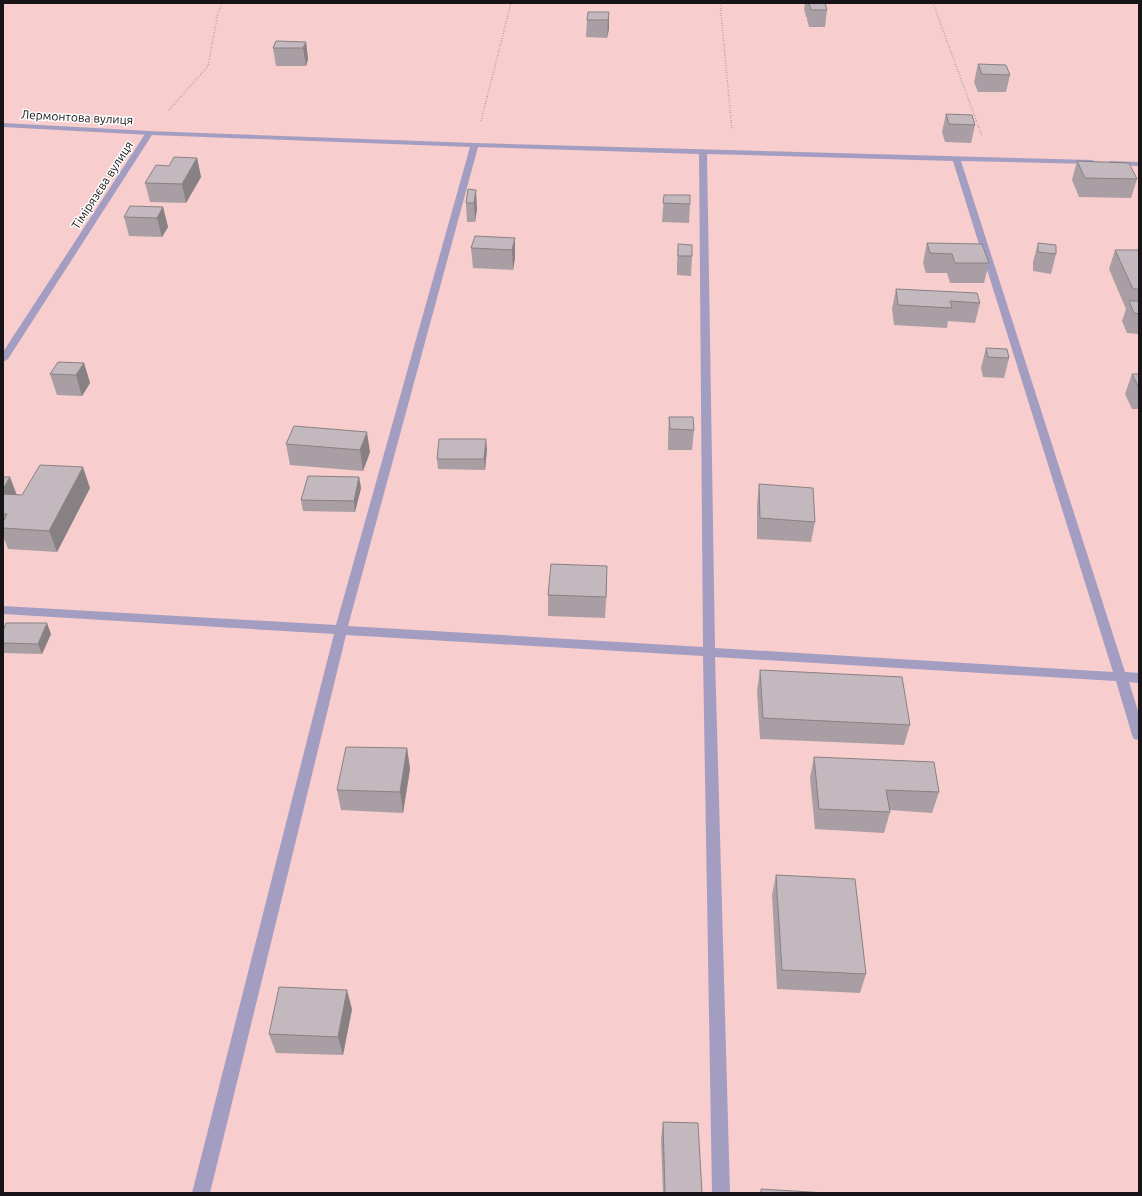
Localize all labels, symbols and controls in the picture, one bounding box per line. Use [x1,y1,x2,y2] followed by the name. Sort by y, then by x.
[21,108,133,126] street label: Лермонтова вулиця
[69,139,135,231] street label: Тімірязєва вулиця

